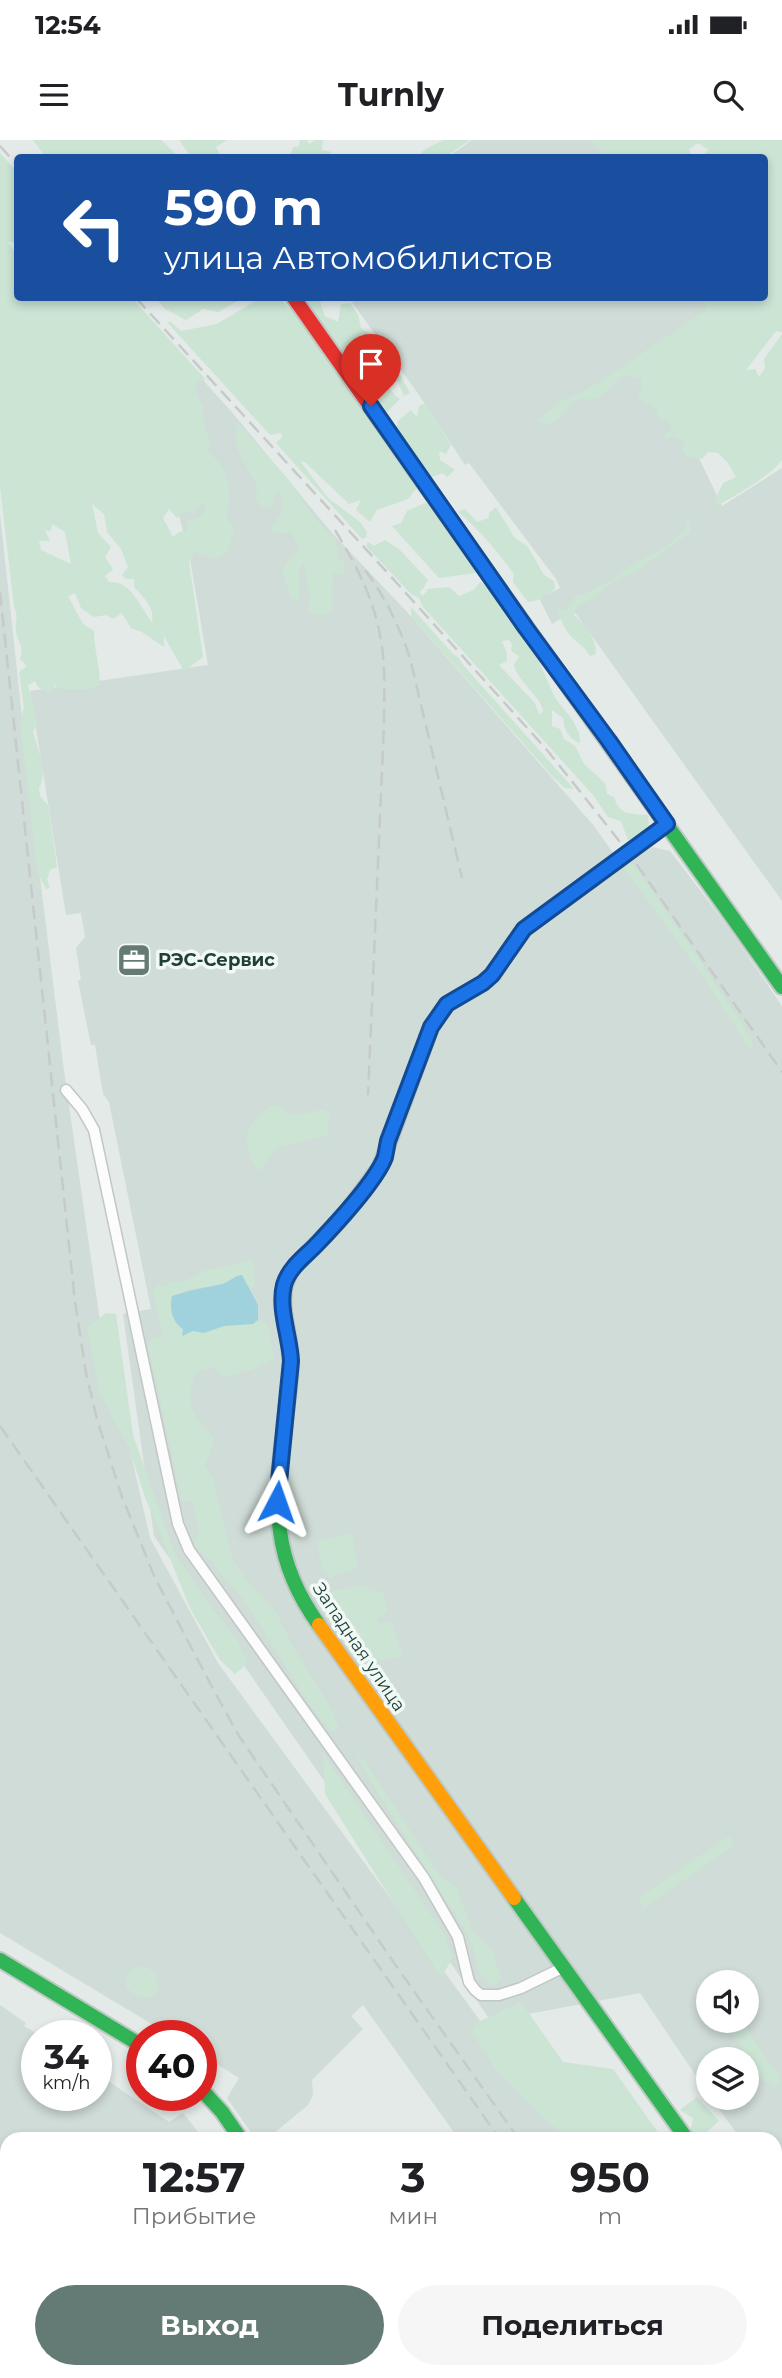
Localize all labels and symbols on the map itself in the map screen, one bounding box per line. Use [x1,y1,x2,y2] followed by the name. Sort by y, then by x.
[341,334,401,406] pin
[115,941,153,979] office icon: РЭС-Сервис
[158,949,275,971] place label: РЭС-Сервис
[240,1465,314,1539] position arrow
[308,1578,410,1716] street label: Западная улица
[126,2020,217,2111] speed limit sign: 40

